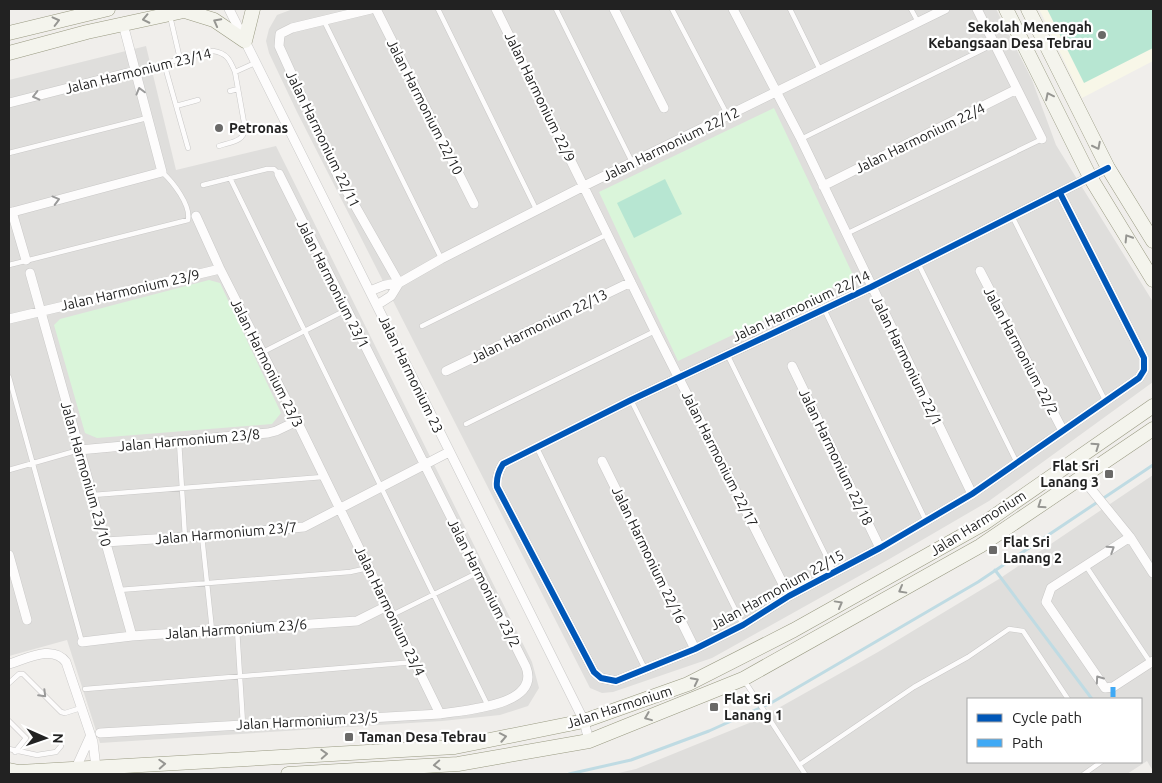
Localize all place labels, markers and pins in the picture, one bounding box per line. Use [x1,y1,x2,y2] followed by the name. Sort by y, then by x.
[928,19,1092,51] place label: Sekolah Menengah Kebangsaan Desa Tebrau
[1096,29,1108,41] marker: Sekolah Menengah Kebangsaan Desa Tebrau
[229,120,289,136] place label: Petronas
[213,122,225,134] marker: Petronas
[1040,458,1099,490] place label: Flat Sri Lanang 3
[1103,468,1115,480] marker: Flat Sri Lanang 3
[1003,534,1062,566] place label: Flat Sri Lanang 2
[987,544,999,556] marker: Flat Sri Lanang 2
[724,691,783,723] place label: Flat Sri Lanang 1
[708,701,720,713] marker: Flat Sri Lanang 1
[359,729,486,745] place label: Taman Desa Tebrau
[343,731,355,743] marker: Taman Desa Tebrau

